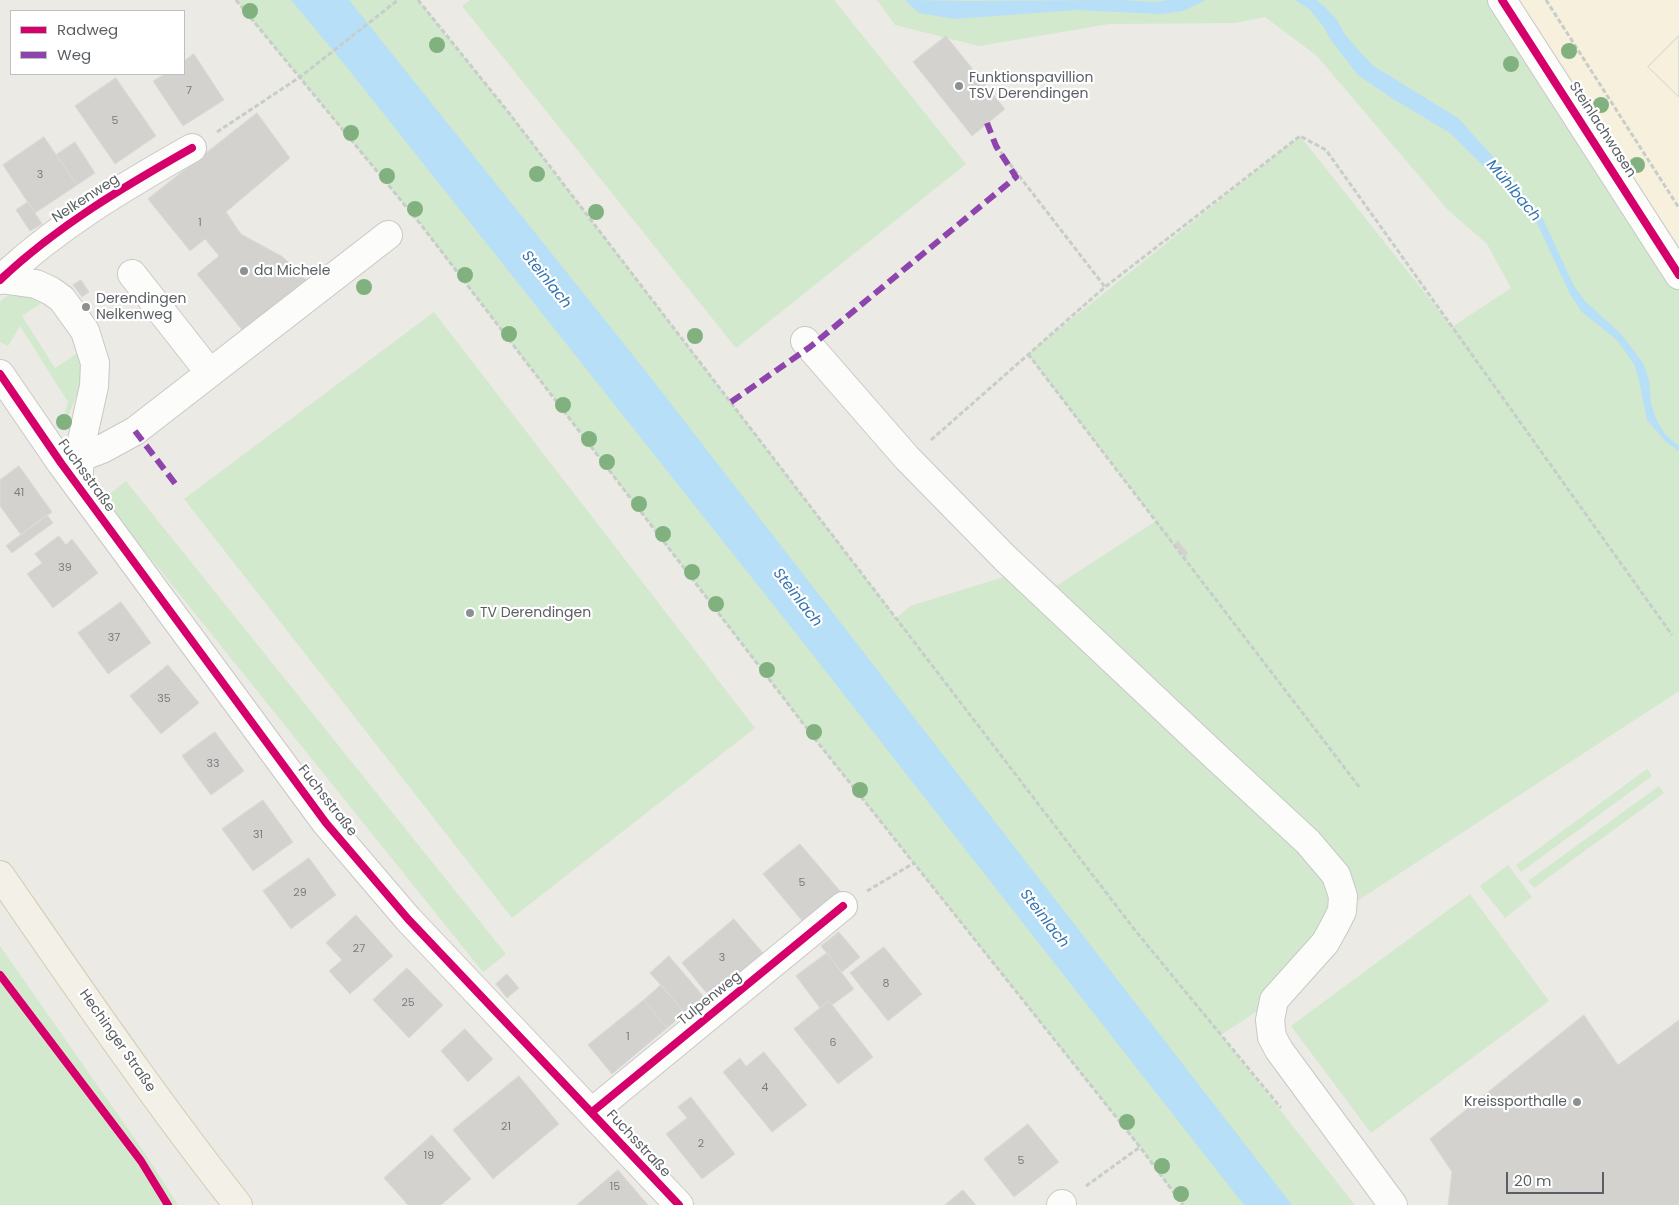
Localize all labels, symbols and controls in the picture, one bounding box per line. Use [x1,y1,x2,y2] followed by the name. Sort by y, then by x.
[10,10,185,75] legend
[57,19,118,40] text: Radweg
[57,44,91,65] text: Weg
[969,70,1093,102] place label: Funktionspavillion TSV Derendingen
[1565,79,1639,181] street label: Steinlachwasen
[953,80,965,92] marker: Funktionspavillion TSV Derendingen
[186,84,192,98] house number: 7
[112,114,118,128] house number: 5
[1482,157,1544,225] water label: Mühlbach
[37,168,43,182] house number: 3
[49,171,123,227] street label: Nelkenweg
[198,216,202,230] house number: 1
[517,247,575,313] water label: Steinlach
[254,263,330,279] place label: da Michele
[238,265,250,277] marker: da Michele
[96,291,186,324] place label: Derendingen Nelkenweg
[80,301,92,313] marker: Derendingen Nelkenweg
[54,436,118,516] street label: Fuchsstraße
[14,486,24,500] house number: 41
[58,561,72,575] house number: 39
[769,565,825,631] water label: Steinlach
[480,605,591,621] place label: TV Derendingen
[464,607,476,619] marker: TV Derendingen
[108,631,120,645] house number: 37
[157,692,171,706] house number: 35
[207,757,219,771] house number: 33
[294,762,360,840] street label: Fuchsstraße
[253,828,263,842] house number: 31
[799,876,805,890] house number: 5
[293,886,307,900] house number: 29
[1016,886,1072,952] water label: Steinlach
[353,942,365,956] house number: 27
[719,951,725,965] house number: 3
[675,968,745,1030] street label: Tulpenweg
[883,977,889,991] house number: 8
[75,986,159,1096] street label: Hechinger Straße
[401,996,415,1010] house number: 25
[626,1030,630,1044] house number: 1
[830,1036,836,1050] house number: 6
[762,1081,768,1095] house number: 4
[1464,1094,1567,1110] place label: Kreissporthalle
[1571,1096,1583,1108] marker: Kreissporthalle
[603,1107,673,1181] street label: Fuchsstraße
[501,1120,511,1134] house number: 21
[698,1137,704,1151] house number: 2
[424,1149,434,1163] house number: 19
[1018,1154,1024,1168] house number: 5
[1509,1162,1606,1194] scale bar
[1514,1170,1552,1191] text: 20 m
[610,1180,620,1194] house number: 15

